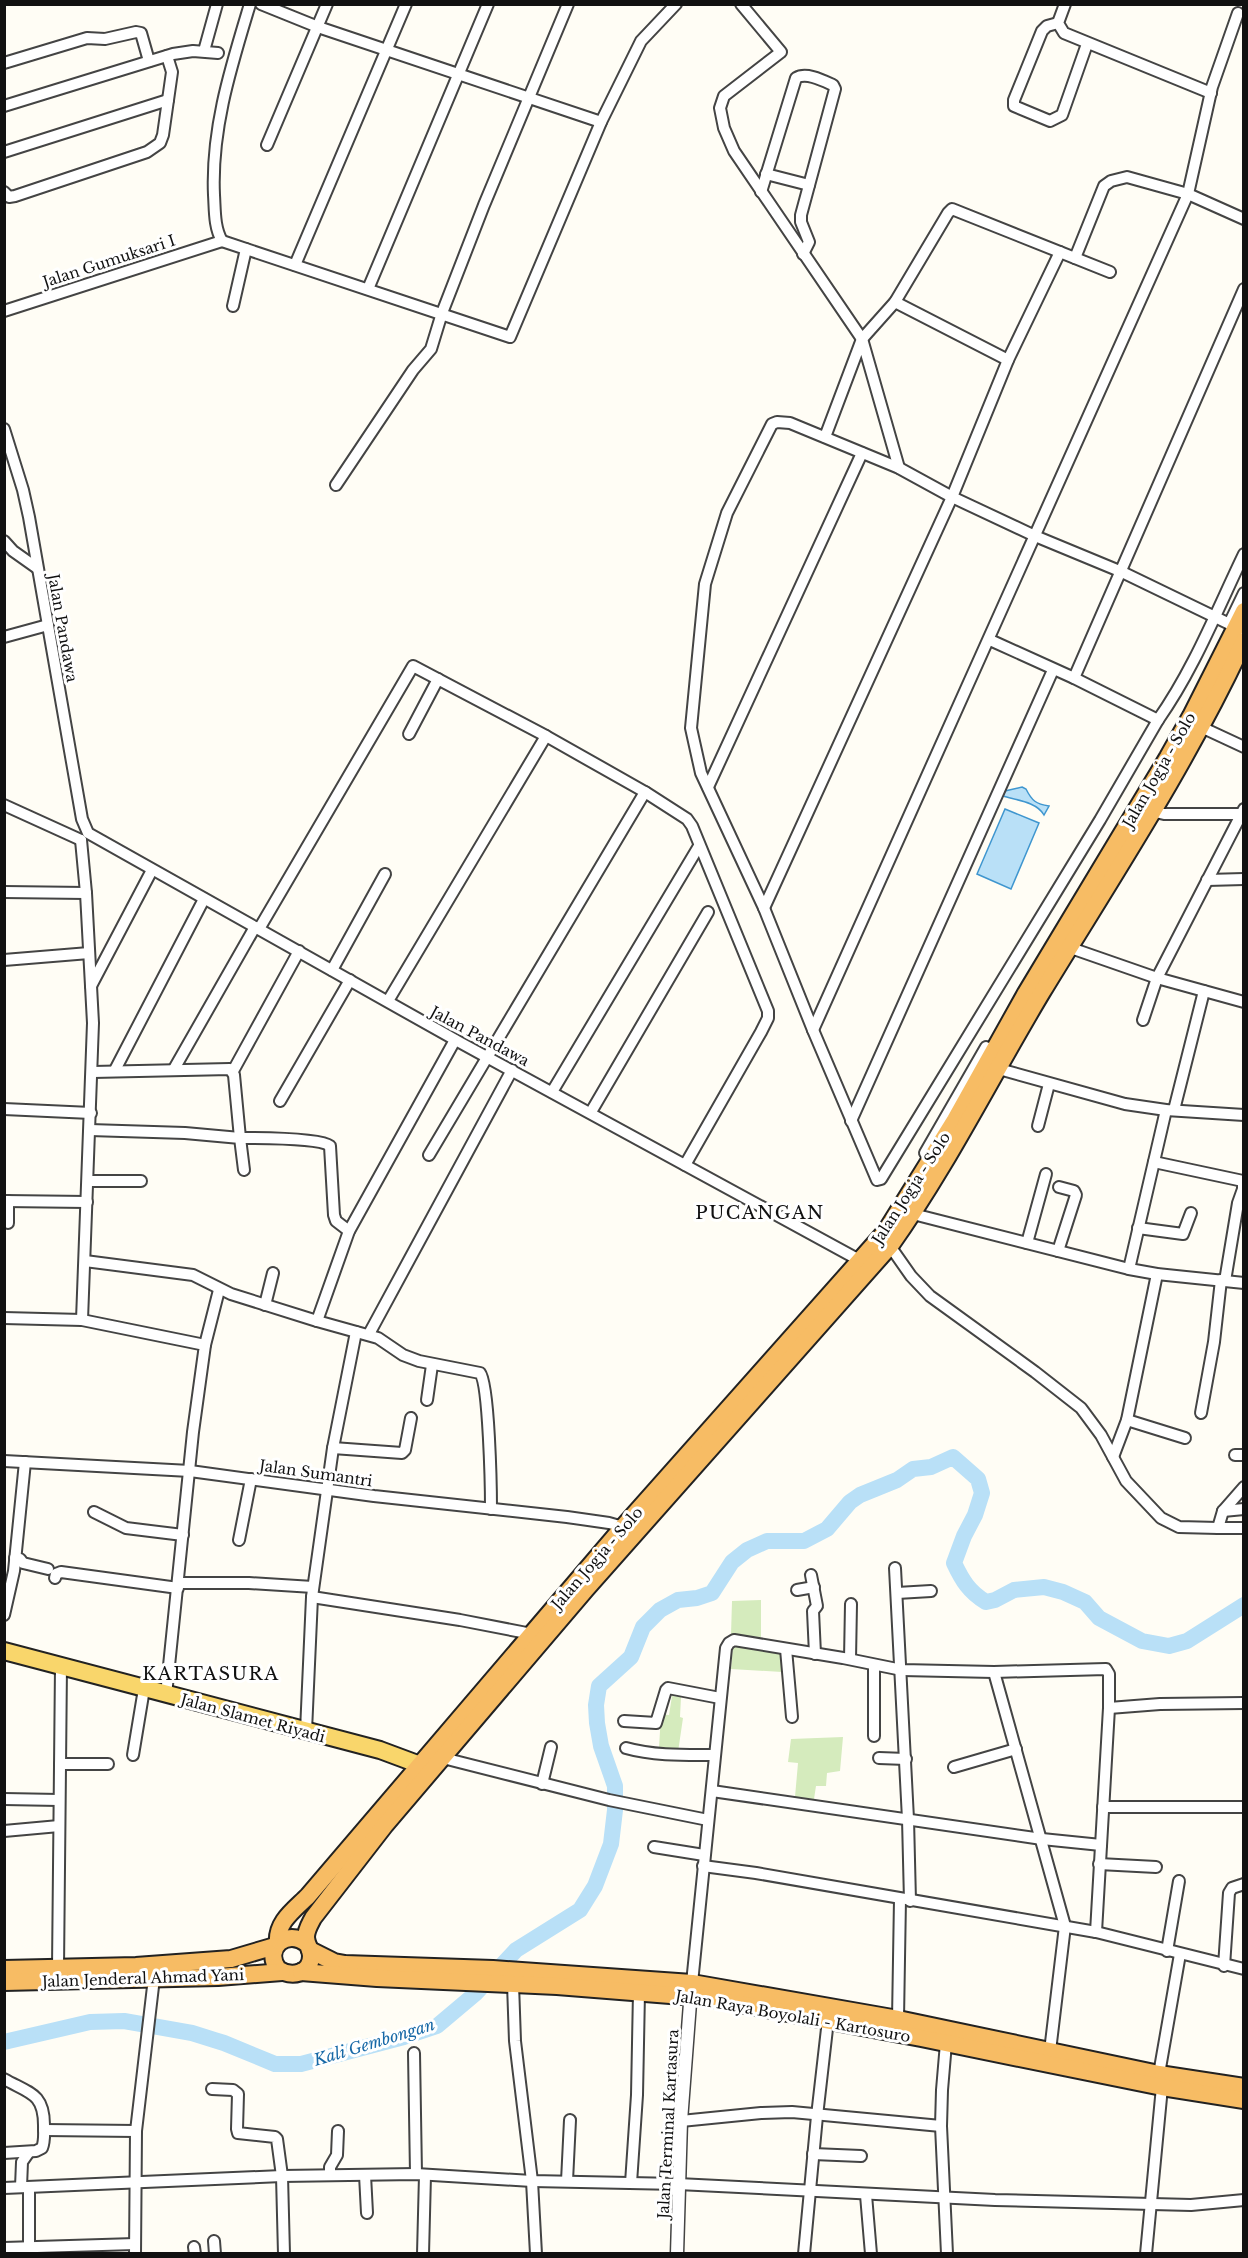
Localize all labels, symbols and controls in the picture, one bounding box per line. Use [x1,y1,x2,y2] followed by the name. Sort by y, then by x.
[39,231,178,292] street label: Jalan Gumuksari I
[44,571,82,684] street label: Jalan Pandawa
[1117,709,1200,833] street label: Jalan Jogja - Solo
[425,1001,533,1070] street label: Jalan Pandawa
[867,1128,954,1249] street label: Jalan Jogja - Solo
[695,1202,825,1224] district label: PUCANGAN
[256,1455,374,1490] street label: Jalan Sumantri
[546,1503,647,1615] street label: Jalan Jogja - Solo
[142,1663,280,1685] district label: KARTASURA
[177,1689,327,1746] street label: Jalan Slamet Riyadi
[40,1965,244,1991] street label: Jalan Jenderal Ahmad Yani
[672,1986,912,2046] street label: Jalan Raya Boyolali - Kartosuro
[310,2014,437,2070] water label: Kali Gembongan
[653,2028,682,2221] street label: Jalan Terminal Kartasura

